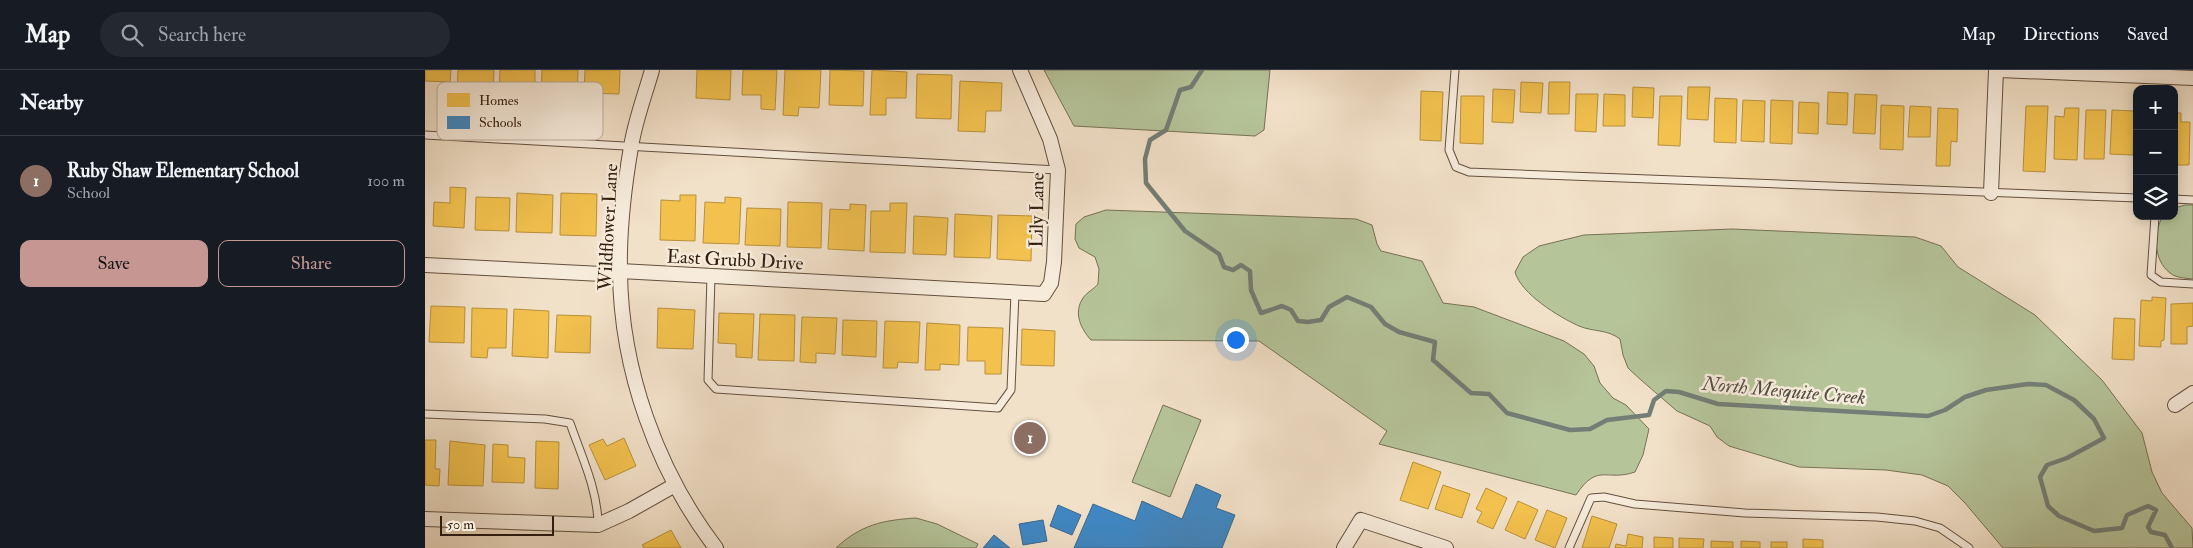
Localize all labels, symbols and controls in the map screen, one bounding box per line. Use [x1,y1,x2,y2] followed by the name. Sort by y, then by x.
[100,12,450,57] search box
[25,19,70,50] text: Map
[118,21,146,49] icon: search
[158,23,246,47] text: Search here
[1962,23,1995,46] text: Map
[2023,23,2099,46] text: Directions
[2127,23,2168,46] text: Saved
[437,82,603,140] legend
[2133,85,2178,220] map controls
[2133,85,2178,130] button: +
[20,89,83,116] text: Nearby
[479,92,519,109] text: Homes
[479,114,522,131] text: Schools
[2133,130,2178,175] button: −
[67,159,299,183] text: Ruby Shaw Elementary School
[593,163,623,292] street label: Wildflower Lane
[33,171,39,191] text: 1
[367,171,405,191] text: 100 m
[1024,172,1050,248] street label: Lily Lane
[2133,175,2178,220] button: layers
[67,183,110,203] text: School
[20,240,208,287] button: Save
[218,240,405,287] button: Share
[666,244,804,276] street label: East Grubb Drive
[1223,327,1249,353] your location
[1700,371,1867,410] water label: North Mesquite Creek
[1014,419,1046,457] pin: 1
[440,513,554,536] scale bar
[447,516,474,533] text: 50 m

